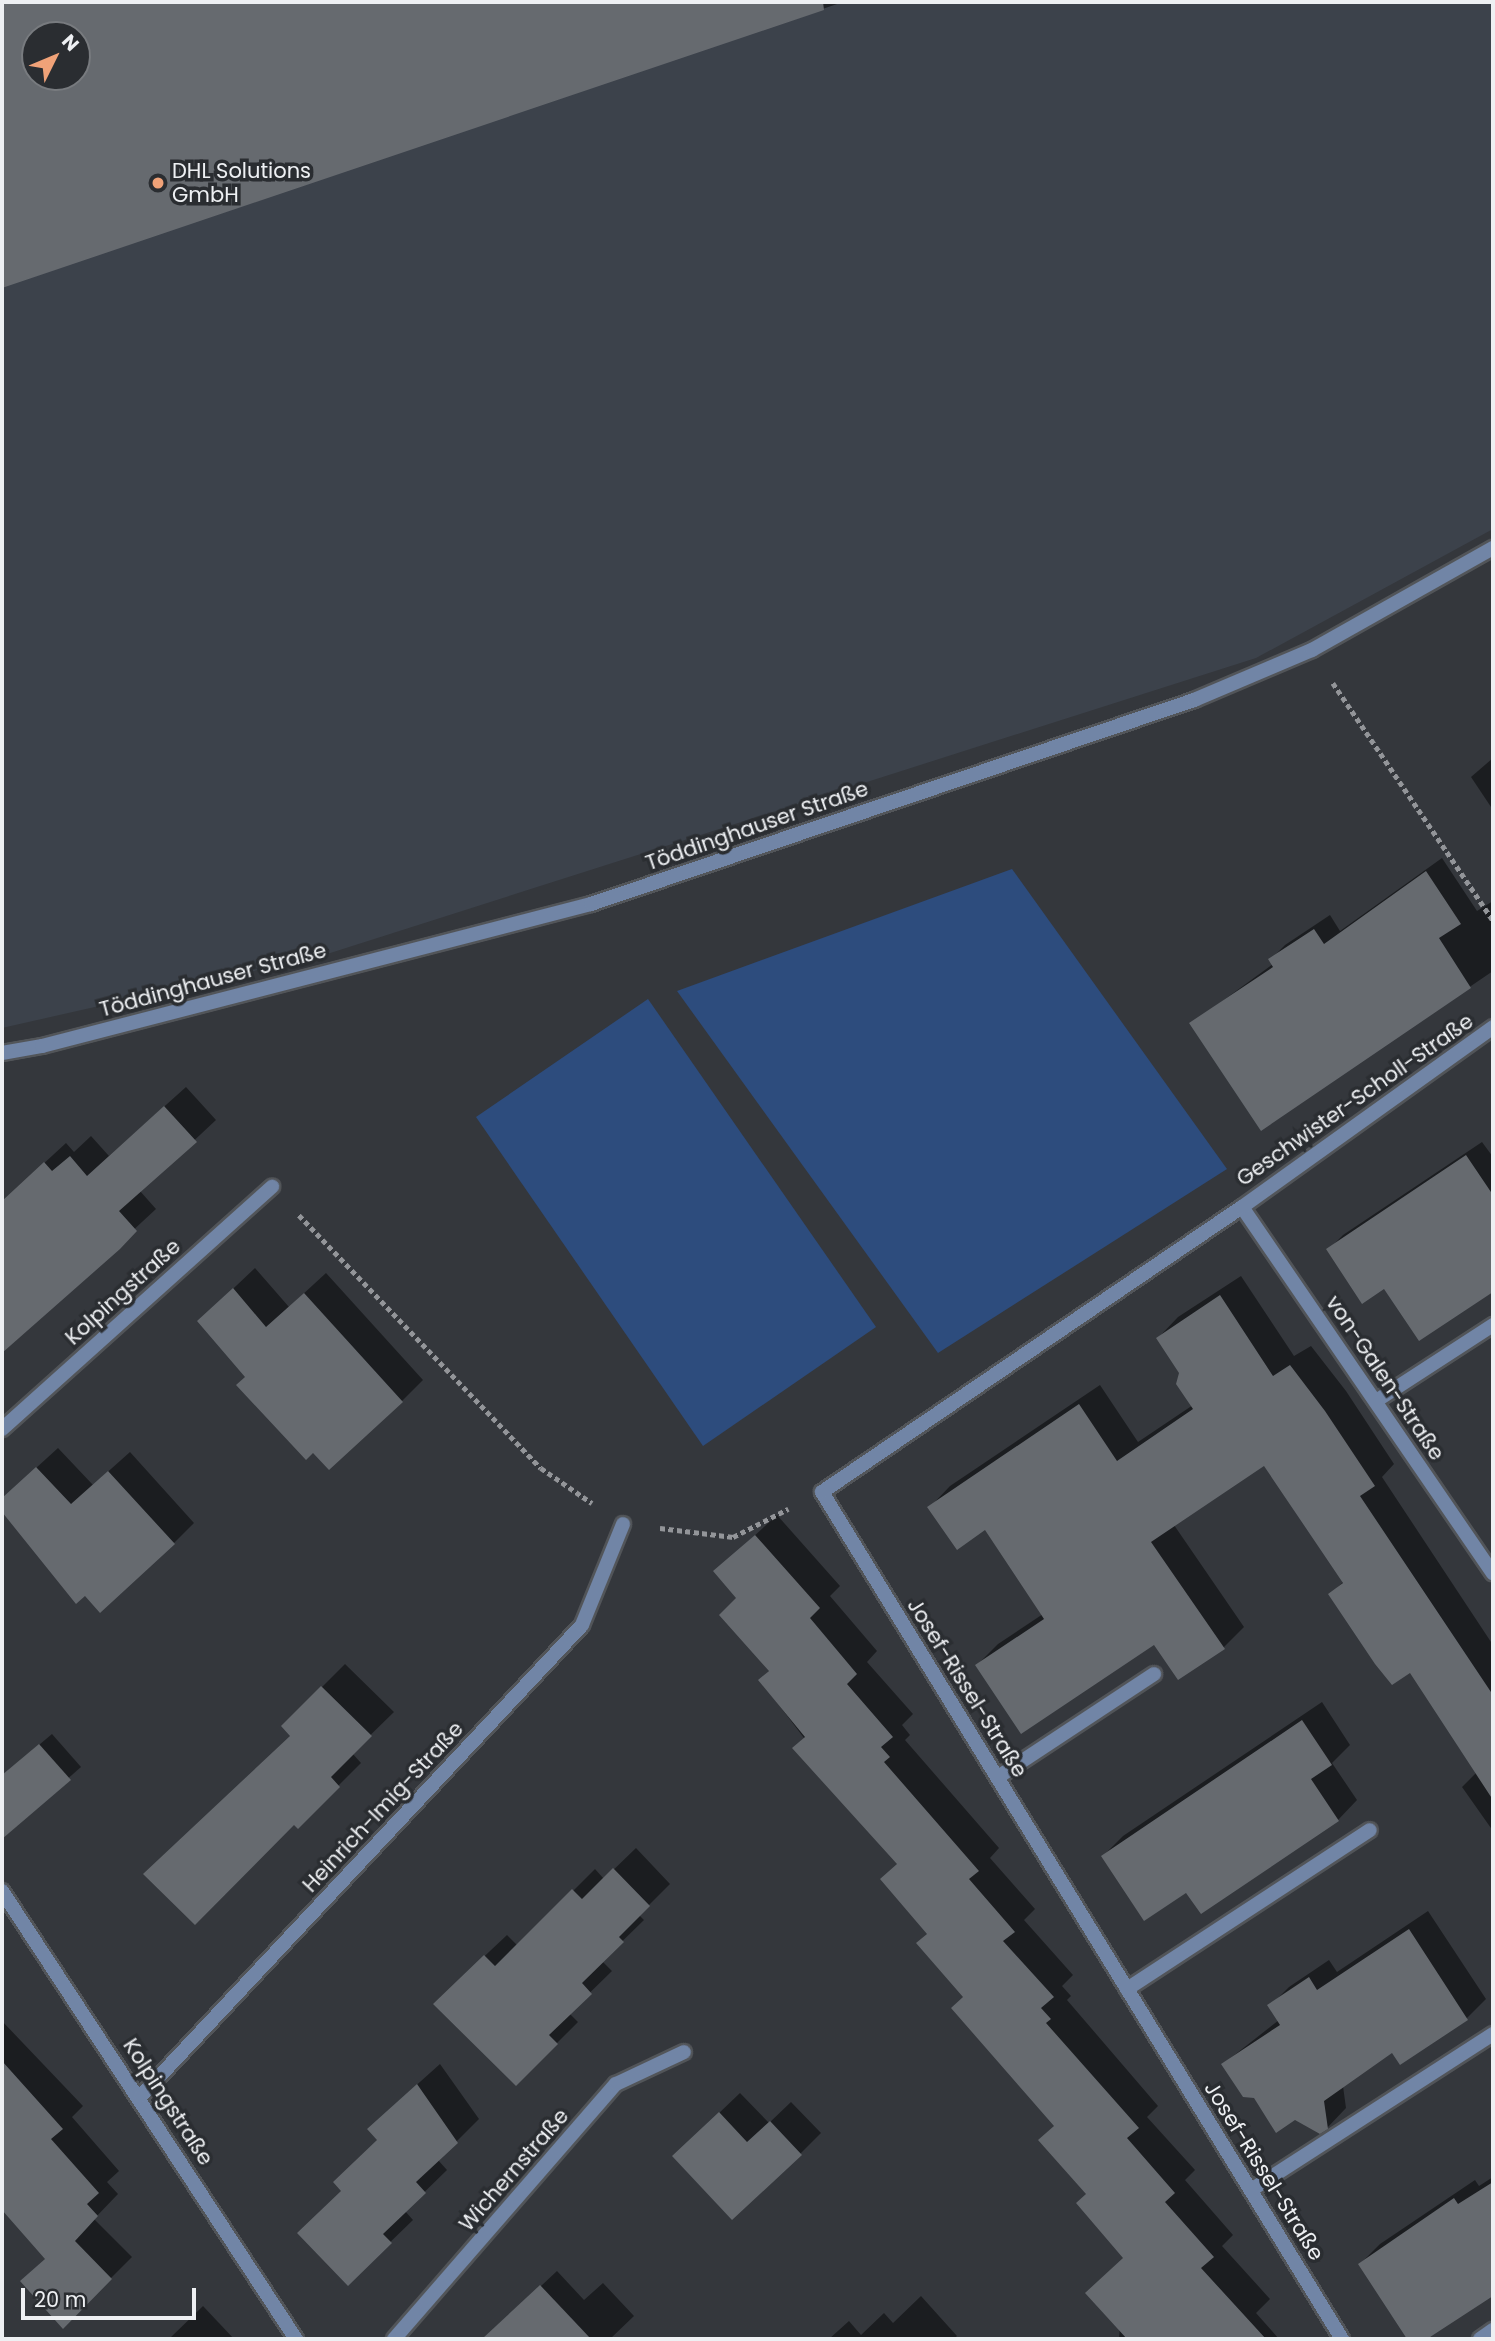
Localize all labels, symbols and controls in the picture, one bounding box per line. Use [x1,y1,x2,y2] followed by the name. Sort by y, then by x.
[21,21,91,91] north arrow
[56,28,85,57] text: N
[172,158,311,208] place label: DHL Solutions GmbH
[150,175,166,191] marker: DHL Solutions GmbH
[642,776,872,876] street label: Töddinghauser Straße
[97,938,329,1022] street label: Töddinghauser Straße
[1232,1008,1478,1192] street label: Geschwister-Scholl-Straße
[60,1234,186,1350] street label: Kolpingstraße
[1321,1291,1449,1465] street label: von-Galen-Straße
[902,1594,1032,1782] street label: Josef-Rissel-Straße
[297,1717,469,1897] street label: Heinrich-Imig-Straße
[118,2034,218,2170] street label: Kolpingstraße
[1199,2077,1329,2265] street label: Josef-Rissel-Straße
[454,2104,574,2236] street label: Wichernstraße
[24,2274,200,2318] scale bar
[34,2285,87,2314] text: 20 m

